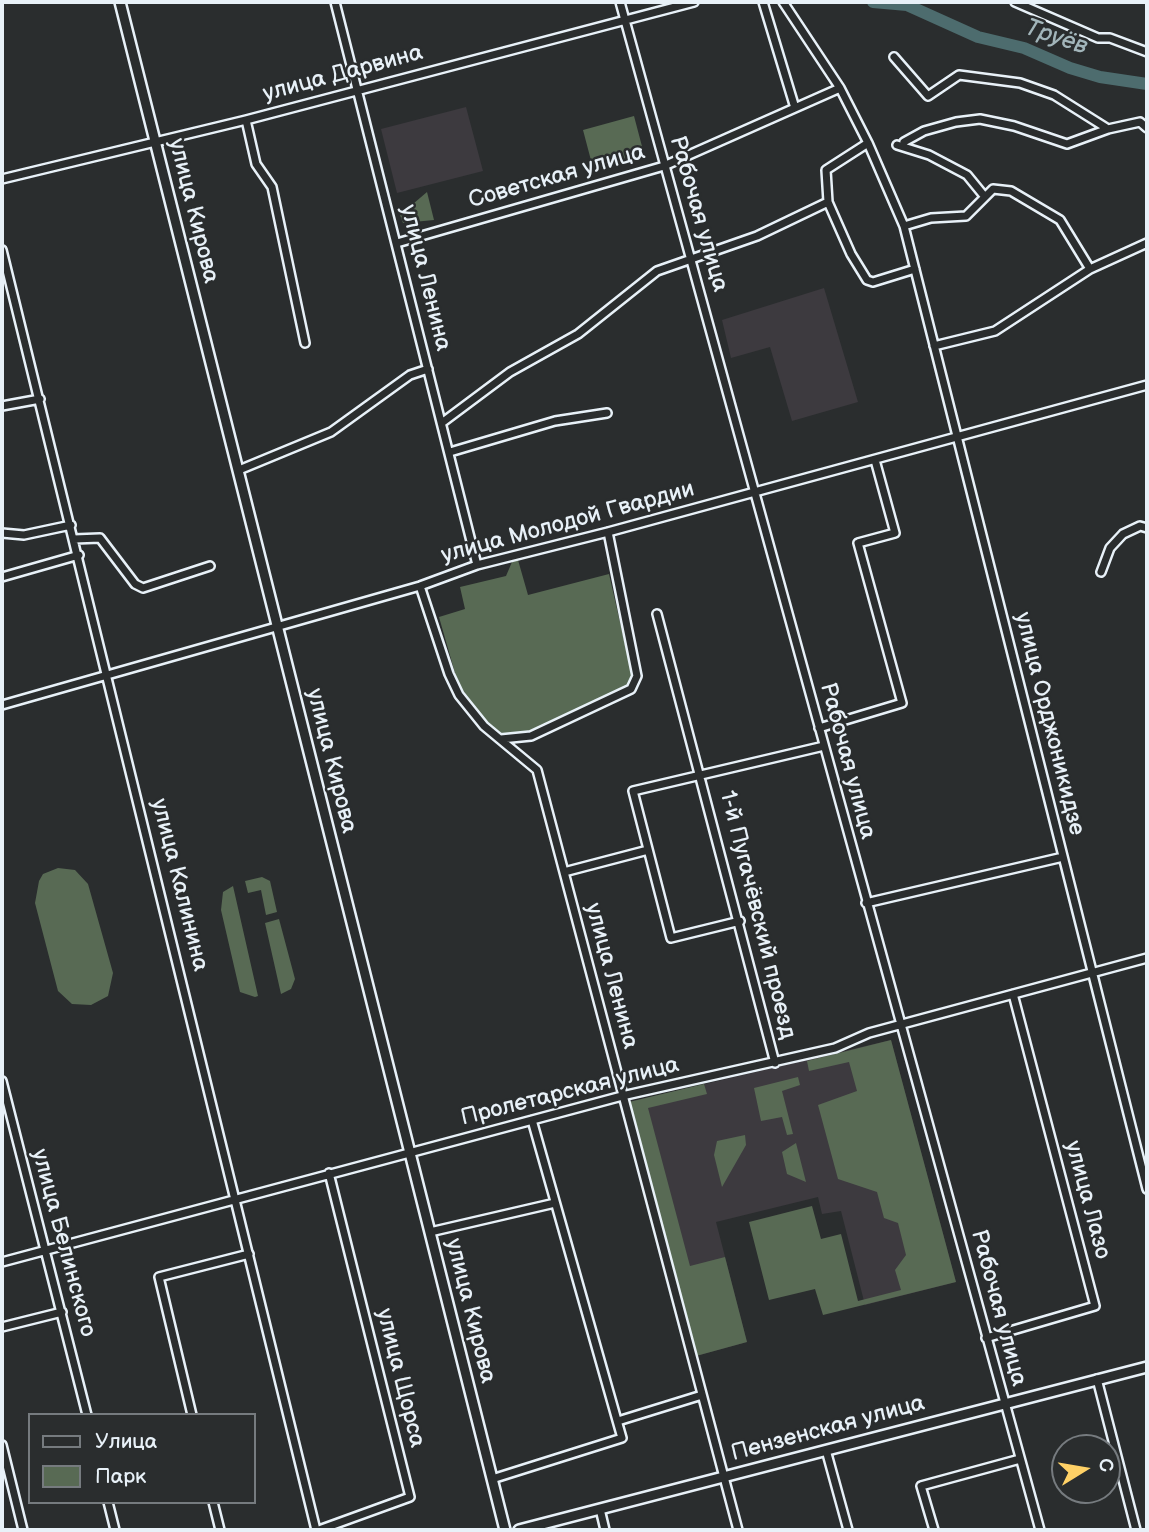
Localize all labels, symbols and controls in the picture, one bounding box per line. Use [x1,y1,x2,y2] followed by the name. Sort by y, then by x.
[1021,14,1091,62] water label: Труёв
[260,39,426,109] street label: улица Дарвина
[663,133,733,295] street label: Рабочая улица
[162,136,224,286] street label: улица Кирова
[466,139,648,215] street label: Советская улица
[393,202,457,354] street label: улица Ленина
[438,476,698,570] street label: улица Молодой Гвардии
[1008,610,1090,838] street label: улица Орджоникидзе
[813,680,881,842] street label: Рабочая улица
[300,686,362,836] street label: улица Кирова
[713,788,801,1042] street label: 1-й Пугачёвский проезд
[144,796,214,974] street label: улица Калинина
[578,900,644,1052] street label: улица Ленина
[458,1052,682,1132] street label: Пролетарская улица
[1058,1138,1116,1262] street label: улица Лазо
[25,1146,101,1340] street label: улица Белинского
[964,1227,1032,1389] street label: Рабочая улица
[439,1236,501,1386] street label: улица Кирова
[369,1306,431,1450] street label: улица Щорса
[728,1390,928,1468] street label: Пензенская улица
[28,1413,256,1504] legend
[95,1429,157,1454] text: Улица
[1051,1434,1121,1504] north arrow
[1093,1457,1118,1474] text: С
[95,1464,146,1489] text: Парк

